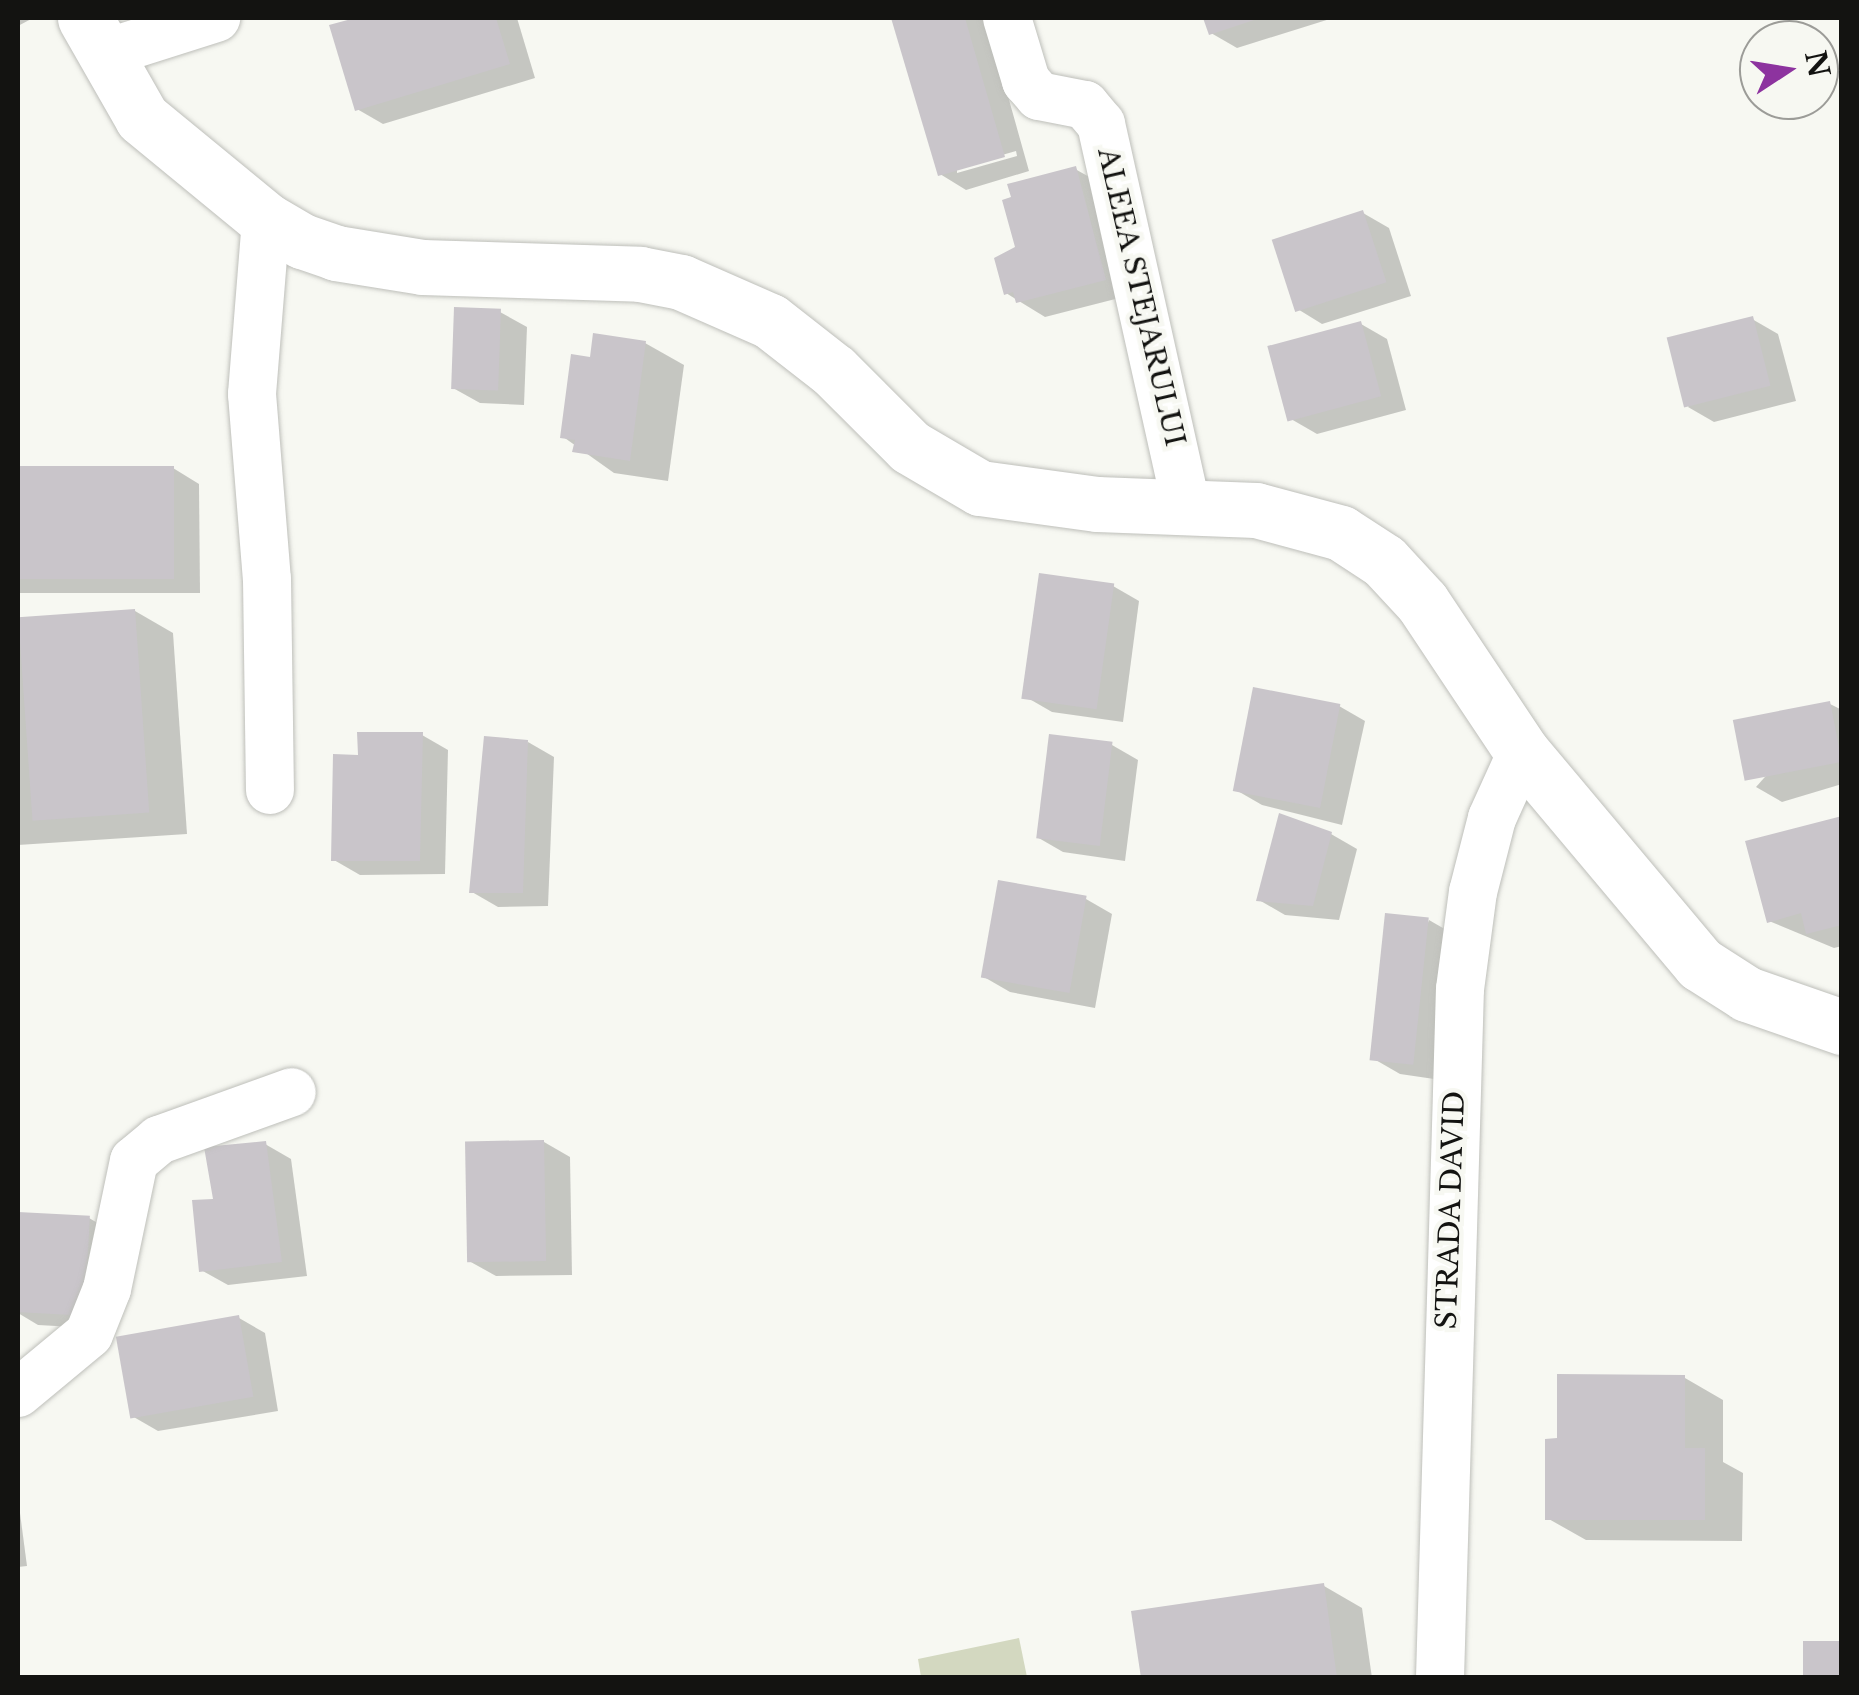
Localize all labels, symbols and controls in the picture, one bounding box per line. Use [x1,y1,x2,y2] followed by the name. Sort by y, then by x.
[1739,20,1839,120] north arrow
[1797,48,1837,81] text: N
[1090,144,1192,450] street label: ALEEA STEJARULUI
[1430,1090,1472,1330] street label: STRADA DAVID

